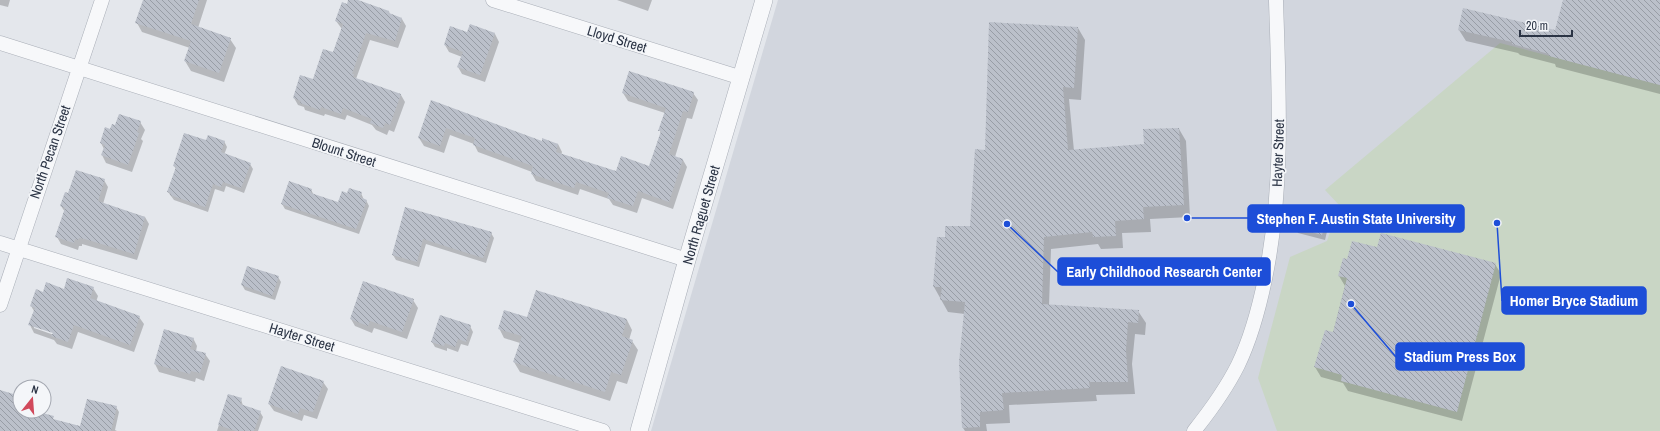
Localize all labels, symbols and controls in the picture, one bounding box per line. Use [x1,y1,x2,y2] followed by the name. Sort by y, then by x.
[1520,12,1572,38] scale bar
[1526,18,1548,34] text: 20 m
[585,21,649,57] street label: Lloyd Street
[26,103,74,201] street label: North Pecan Street
[1268,119,1288,187] street label: Hayter Street
[310,133,378,171] street label: Blount Street
[678,163,724,267] street label: North Raguet Street
[1248,205,1464,232] callout: Stephen F. Austin State University
[1256,208,1456,229] text: Stephen F. Austin State University
[1058,258,1270,285] callout: Early Childhood Research Center
[1066,261,1262,282] text: Early Childhood Research Center
[1502,287,1646,314] callout: Homer Bryce Stadium
[1510,290,1638,311] text: Homer Bryce Stadium
[267,319,337,355] street label: Hayter Street
[1396,343,1524,370] callout: Stadium Press Box
[1404,346,1516,367] text: Stadium Press Box
[12,379,52,419] north arrow
[30,382,40,397] text: N

